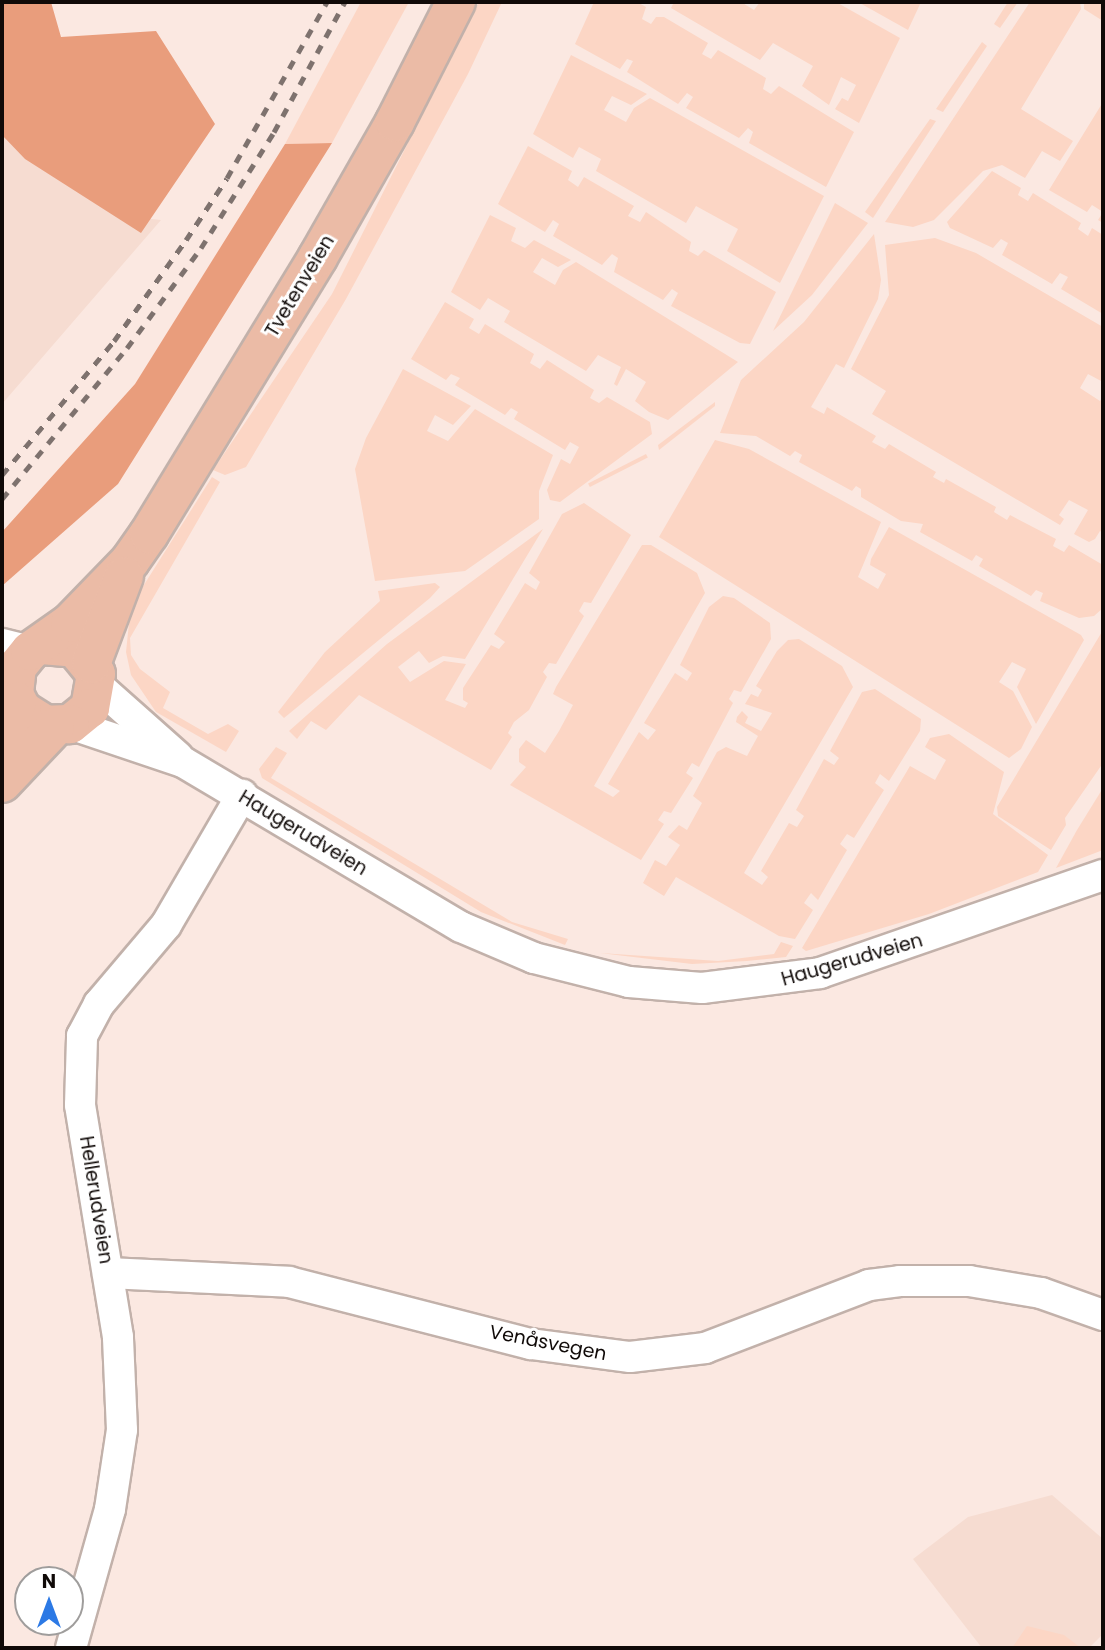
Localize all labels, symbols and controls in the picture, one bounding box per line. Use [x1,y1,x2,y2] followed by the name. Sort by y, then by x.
[261,231,339,341] street label: Tvetenveien
[235,786,371,880] street label: Haugerudveien
[779,929,925,991] street label: Haugerudveien
[75,1134,117,1266] street label: Hellerudveien
[488,1320,608,1366] street label: Venåsvegen
[14,1566,84,1636] north arrow
[42,1568,56,1595] text: N

